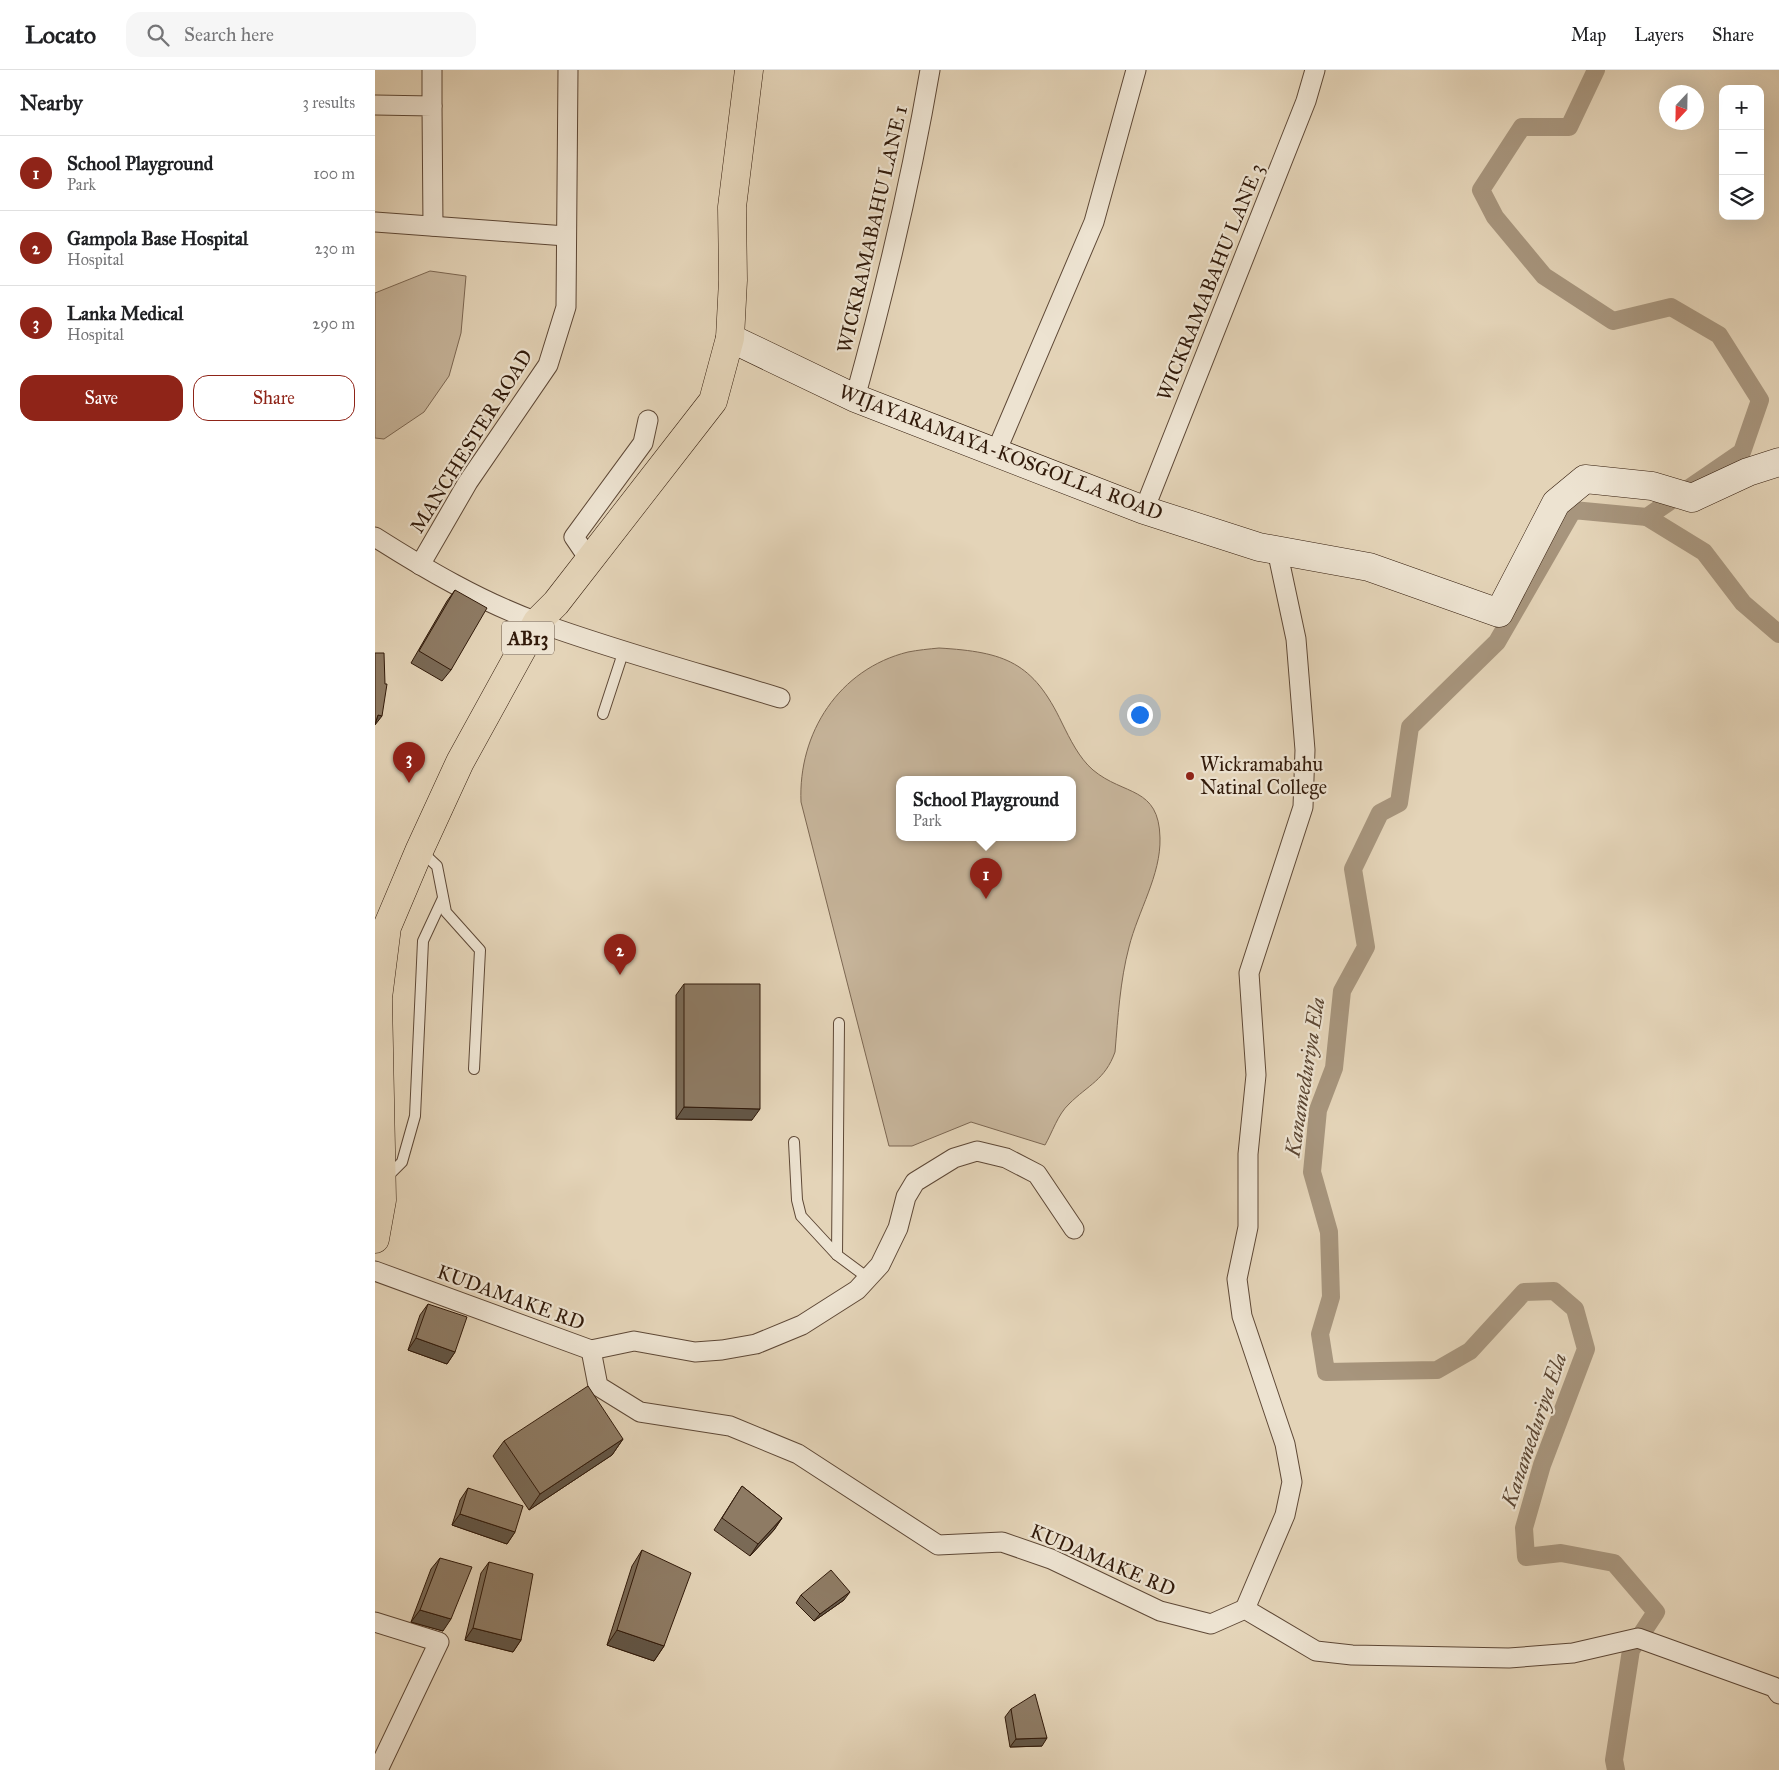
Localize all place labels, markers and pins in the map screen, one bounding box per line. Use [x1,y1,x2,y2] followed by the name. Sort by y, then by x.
[393,742,425,783] pin: 3
[1200,752,1327,800] place label: Wickramabahu Natinal College
[1184,770,1196,782] marker: Wickramabahu Natinal College
[970,858,1002,899] pin: 1
[604,934,636,975] pin: 2

